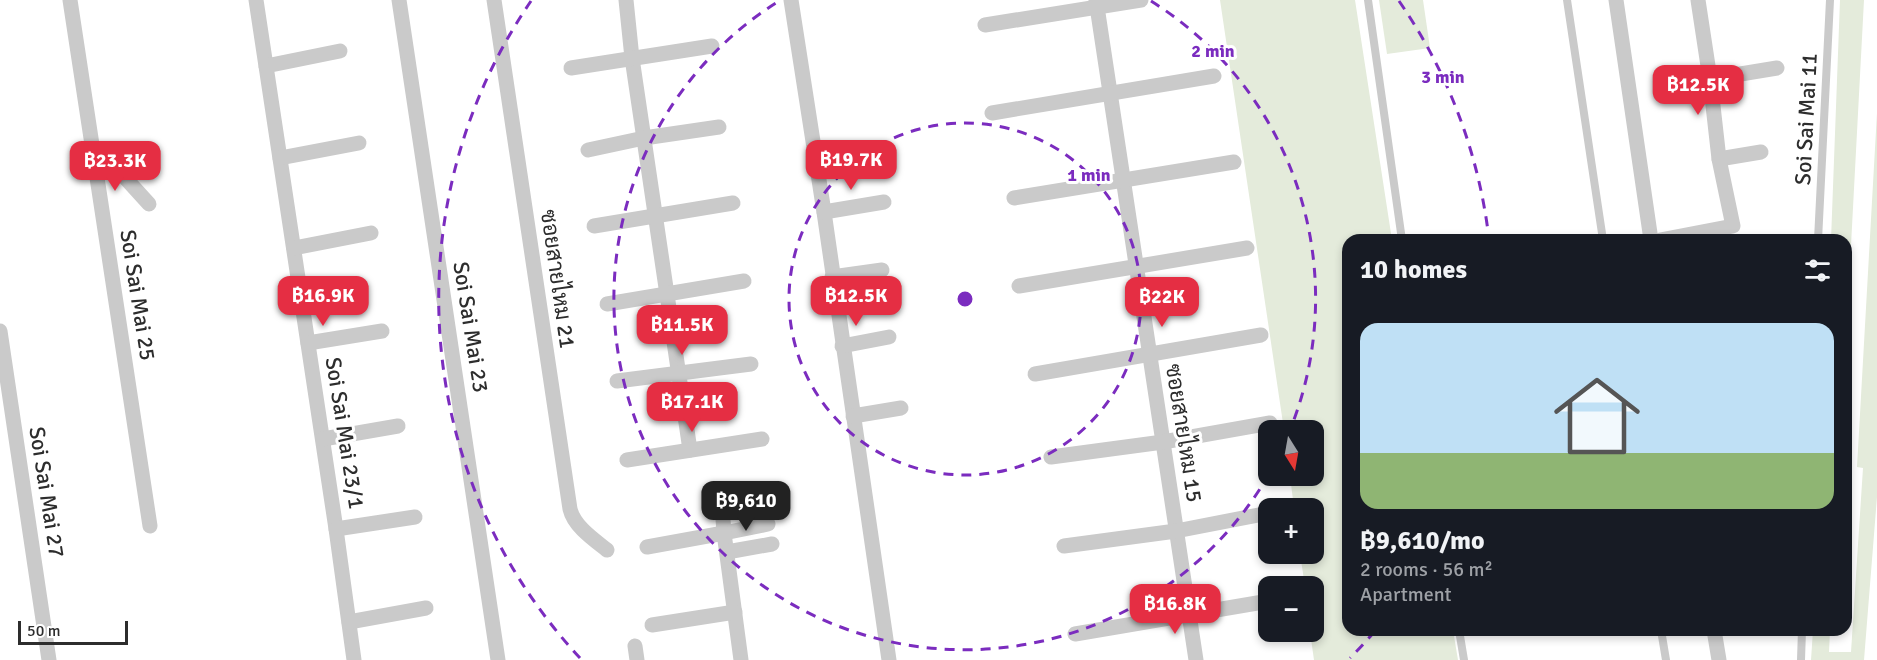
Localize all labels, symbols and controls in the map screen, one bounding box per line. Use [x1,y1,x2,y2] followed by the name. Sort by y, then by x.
[1191,40,1235,62] text: 2 min
[1789,52,1823,186] street label: Soi Sai Mai 11
[1649,65,1747,116] pin: ฿12.5K
[1421,66,1465,88] text: 3 min
[1667,72,1729,97] text: ฿12.5K
[802,140,900,191] pin: ฿19.7K
[66,141,164,192] pin: ฿23.3K
[820,147,882,172] text: ฿19.7K
[84,148,146,173] text: ฿23.3K
[1067,164,1111,186] text: 1 min
[535,208,582,350] street label: ซอยสายไหม 21
[114,228,162,362] street label: Soi Sai Mai 25
[1360,254,1467,286] text: 10 homes
[1801,254,1834,287] icon: filters
[447,260,495,394] street label: Soi Sai Mai 23
[274,276,372,327] pin: ฿16.9K
[807,276,905,327] pin: ฿12.5K
[1126,277,1198,328] pin: ฿22K
[292,283,354,308] text: ฿16.9K
[825,283,887,308] text: ฿12.5K
[1139,284,1185,309] text: ฿22K
[955,289,975,309] centre of rings
[633,305,731,356] pin: ฿11.5K
[651,312,713,337] text: ฿11.5K
[320,355,370,511] street label: Soi Sai Mai 23/1
[1160,362,1209,504] street label: ซอยสายไหม 15
[1543,362,1651,470] icon: home
[643,382,741,433] pin: ฿17.1K
[661,389,723,414] text: ฿17.1K
[1258,420,1324,486] north arrow
[1258,420,1324,642] map controls
[23,425,71,559] street label: Soi Sai Mai 27
[697,481,795,532] pin: ฿9,610
[715,488,777,513] text: ฿9,610
[1258,498,1324,564] button: +
[1360,525,1485,557] text: ฿9,610/mo
[1360,557,1493,582] text: 2 rooms · 56 m²
[1258,576,1324,642] button: −
[1360,582,1452,607] text: Apartment
[1126,584,1224,635] pin: ฿16.8K
[1144,591,1206,616] text: ฿16.8K
[18,618,128,646] scale bar
[27,621,61,641] text: 50 m

